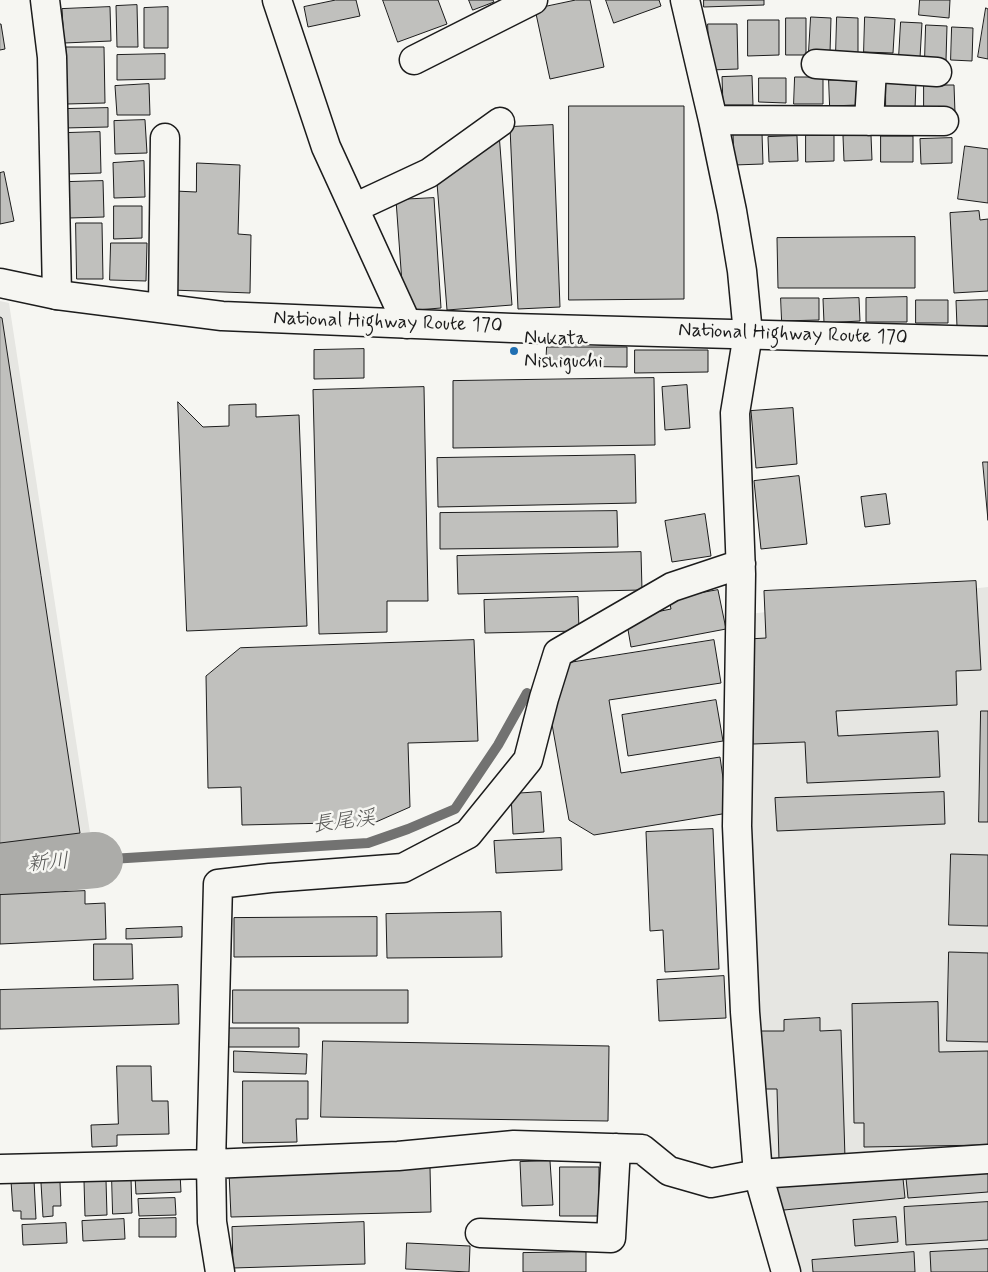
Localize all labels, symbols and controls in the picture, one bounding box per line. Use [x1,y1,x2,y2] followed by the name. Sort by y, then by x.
[273,307,503,339] street label: National Highway Route 170
[678,319,908,351] street label: National Highway Route 170
[524,328,603,375] place label: Nukata Nishiguchi
[508,345,520,357] marker: Nukata Nishiguchi
[311,807,377,839] water label: 長尾渓
[26,850,70,878] water label: 新川

